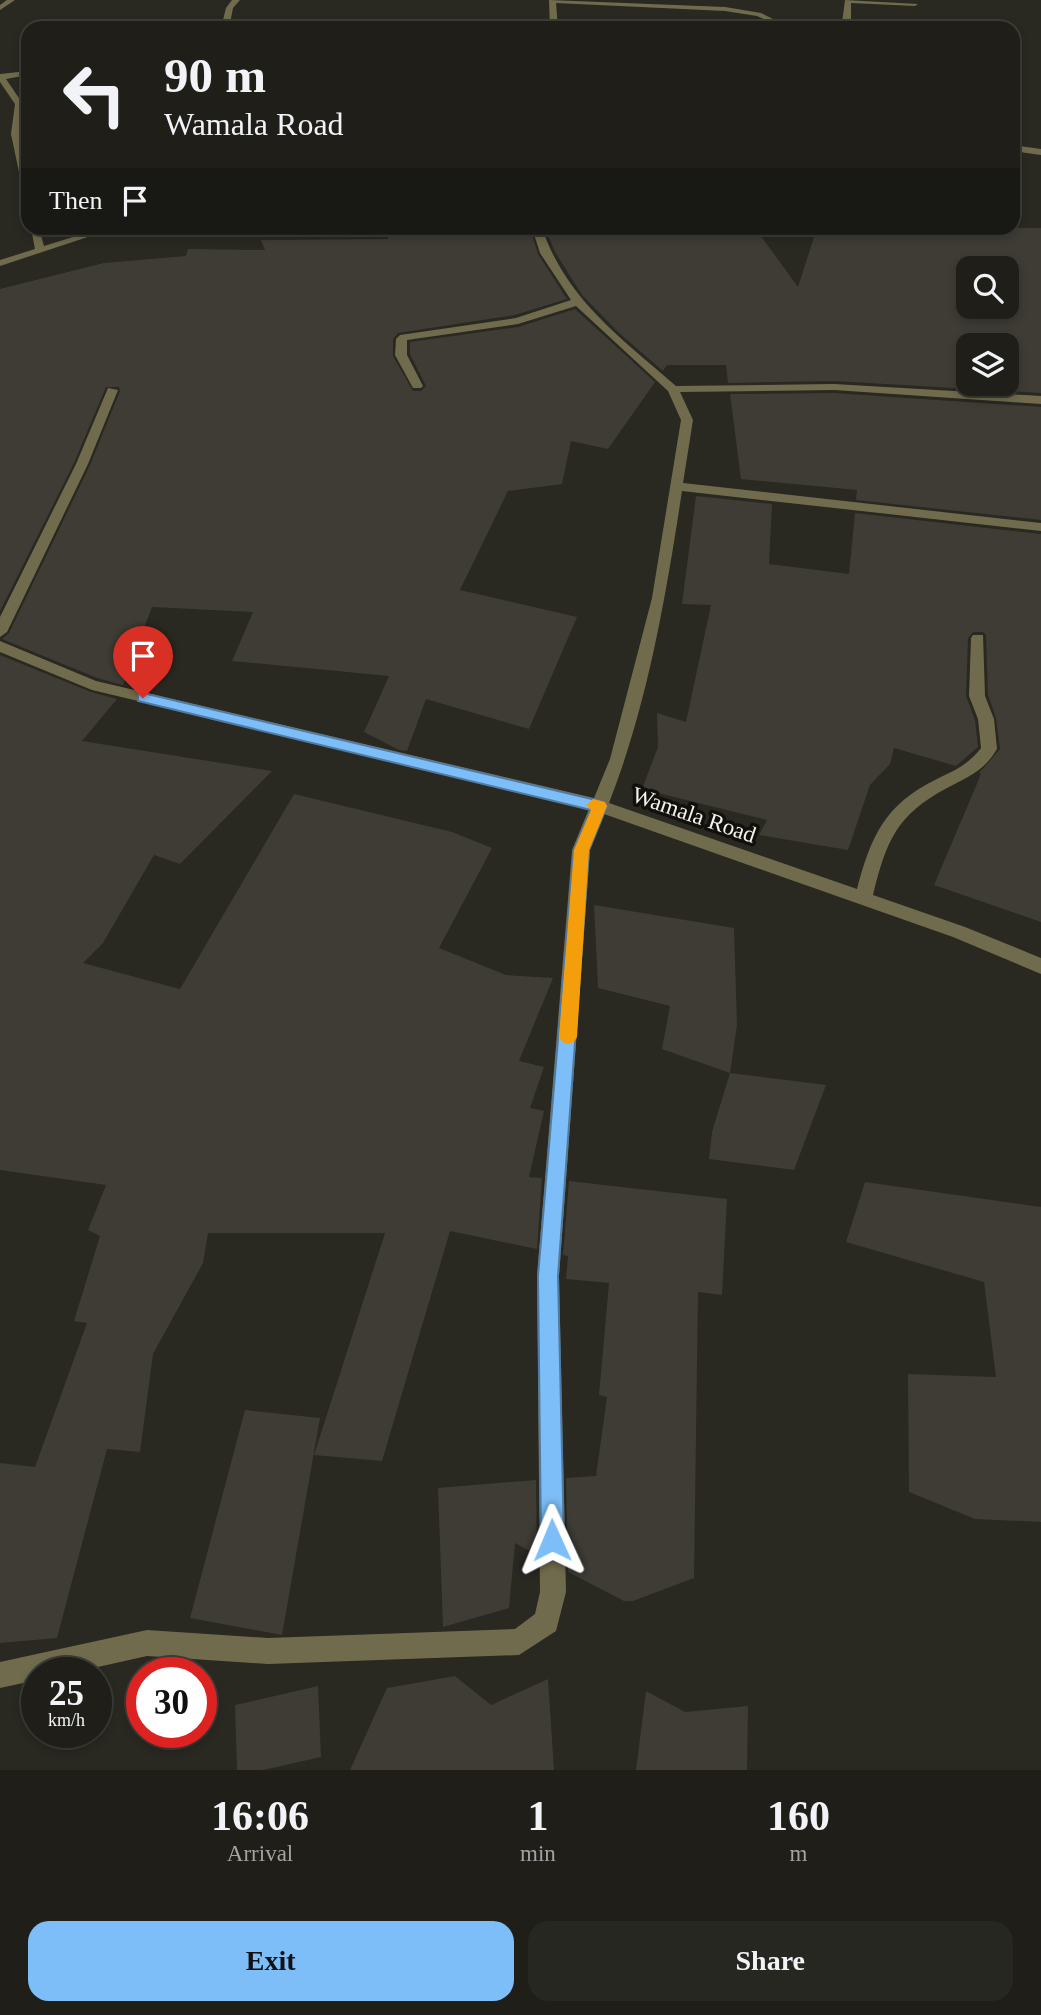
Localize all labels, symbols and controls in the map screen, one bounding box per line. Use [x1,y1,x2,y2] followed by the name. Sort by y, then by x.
[164,48,266,103] text: 90 m
[49,49,140,140] icon: left
[164,106,344,142] text: Wamala Road
[116,182,154,220] icon: arrive
[49,186,102,215] text: Then
[956,256,1019,396] map controls
[956,256,1019,319] button: search
[956,333,1019,396] button: layers
[113,626,173,698] pin
[124,637,162,675] icon: arrive
[629,782,760,848] street label: Wamala Road
[515,1503,589,1577] position arrow
[126,1657,217,1748] speed limit sign: 30
[49,1674,84,1713] text: 25
[48,1710,85,1730] text: km/h
[211,1793,309,1839] text: 16:06
[527,1793,548,1839] text: 1
[767,1793,830,1839] text: 160
[227,1841,293,1866] text: Arrival
[520,1841,556,1866] text: min
[789,1841,807,1866] text: m
[28,1921,514,2001] button: Exit
[528,1921,1013,2001] button: Share

